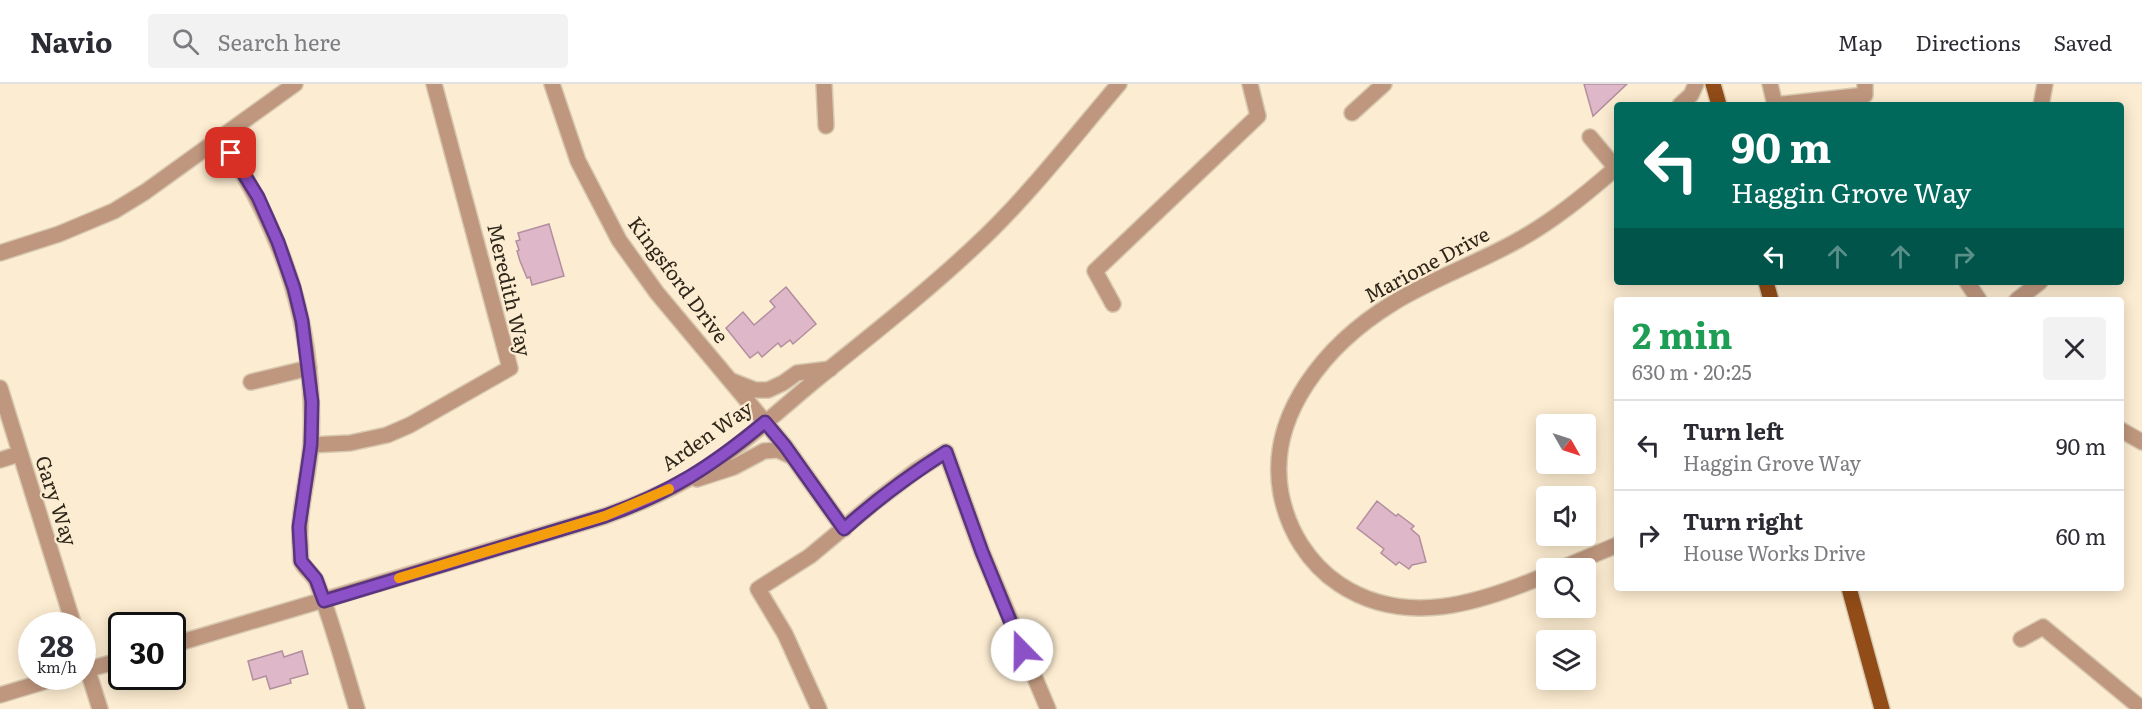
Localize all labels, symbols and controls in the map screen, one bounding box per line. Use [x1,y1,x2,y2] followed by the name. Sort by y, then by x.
[148,14,568,68] search box
[30,20,112,62] text: Navio
[169,25,202,58] icon: search
[217,25,341,58] text: Search here
[1838,26,1883,57] text: Map
[1916,26,2021,57] text: Directions
[2054,26,2112,57] text: Saved
[1731,114,1831,176] text: 90 m
[1632,126,1710,204] icon: left
[205,127,256,178] pin
[214,136,247,169] icon: arrive
[1731,171,1971,211] text: Haggin Grove Way
[622,209,737,348] street label: Kingsford Drive
[1358,218,1494,309] street label: Marione Drive
[481,220,541,360] street label: Meredith Way
[1758,240,1791,273] icon: left
[1821,240,1854,273] icon: ahead
[1884,240,1917,273] icon: ahead
[1947,240,1980,273] icon: right
[1632,307,1733,360] text: 2 min
[2043,317,2106,380] button: close
[1632,356,1752,386] text: 630 m · 20:25
[654,391,758,477] street label: Arden Way
[1536,414,1596,474] north arrow
[1536,414,1596,690] map controls
[1683,414,1784,447] text: Turn left
[1632,429,1665,462] icon: left
[2056,429,2106,462] text: 90 m
[1683,447,1861,477] text: Haggin Grove Way
[29,451,87,550] street label: Gary Way
[1536,486,1596,546] button: sound
[1683,504,1803,537] text: Turn right
[1632,519,1665,552] icon: right
[2056,519,2106,552] text: 60 m
[1683,537,1866,567] text: House Works Drive
[1536,558,1596,618] button: search
[108,612,186,690] speed limit sign: 30
[990,618,1054,682] position arrow
[40,622,74,666] text: 28
[1536,630,1596,690] button: layers
[37,655,77,678] text: km/h

